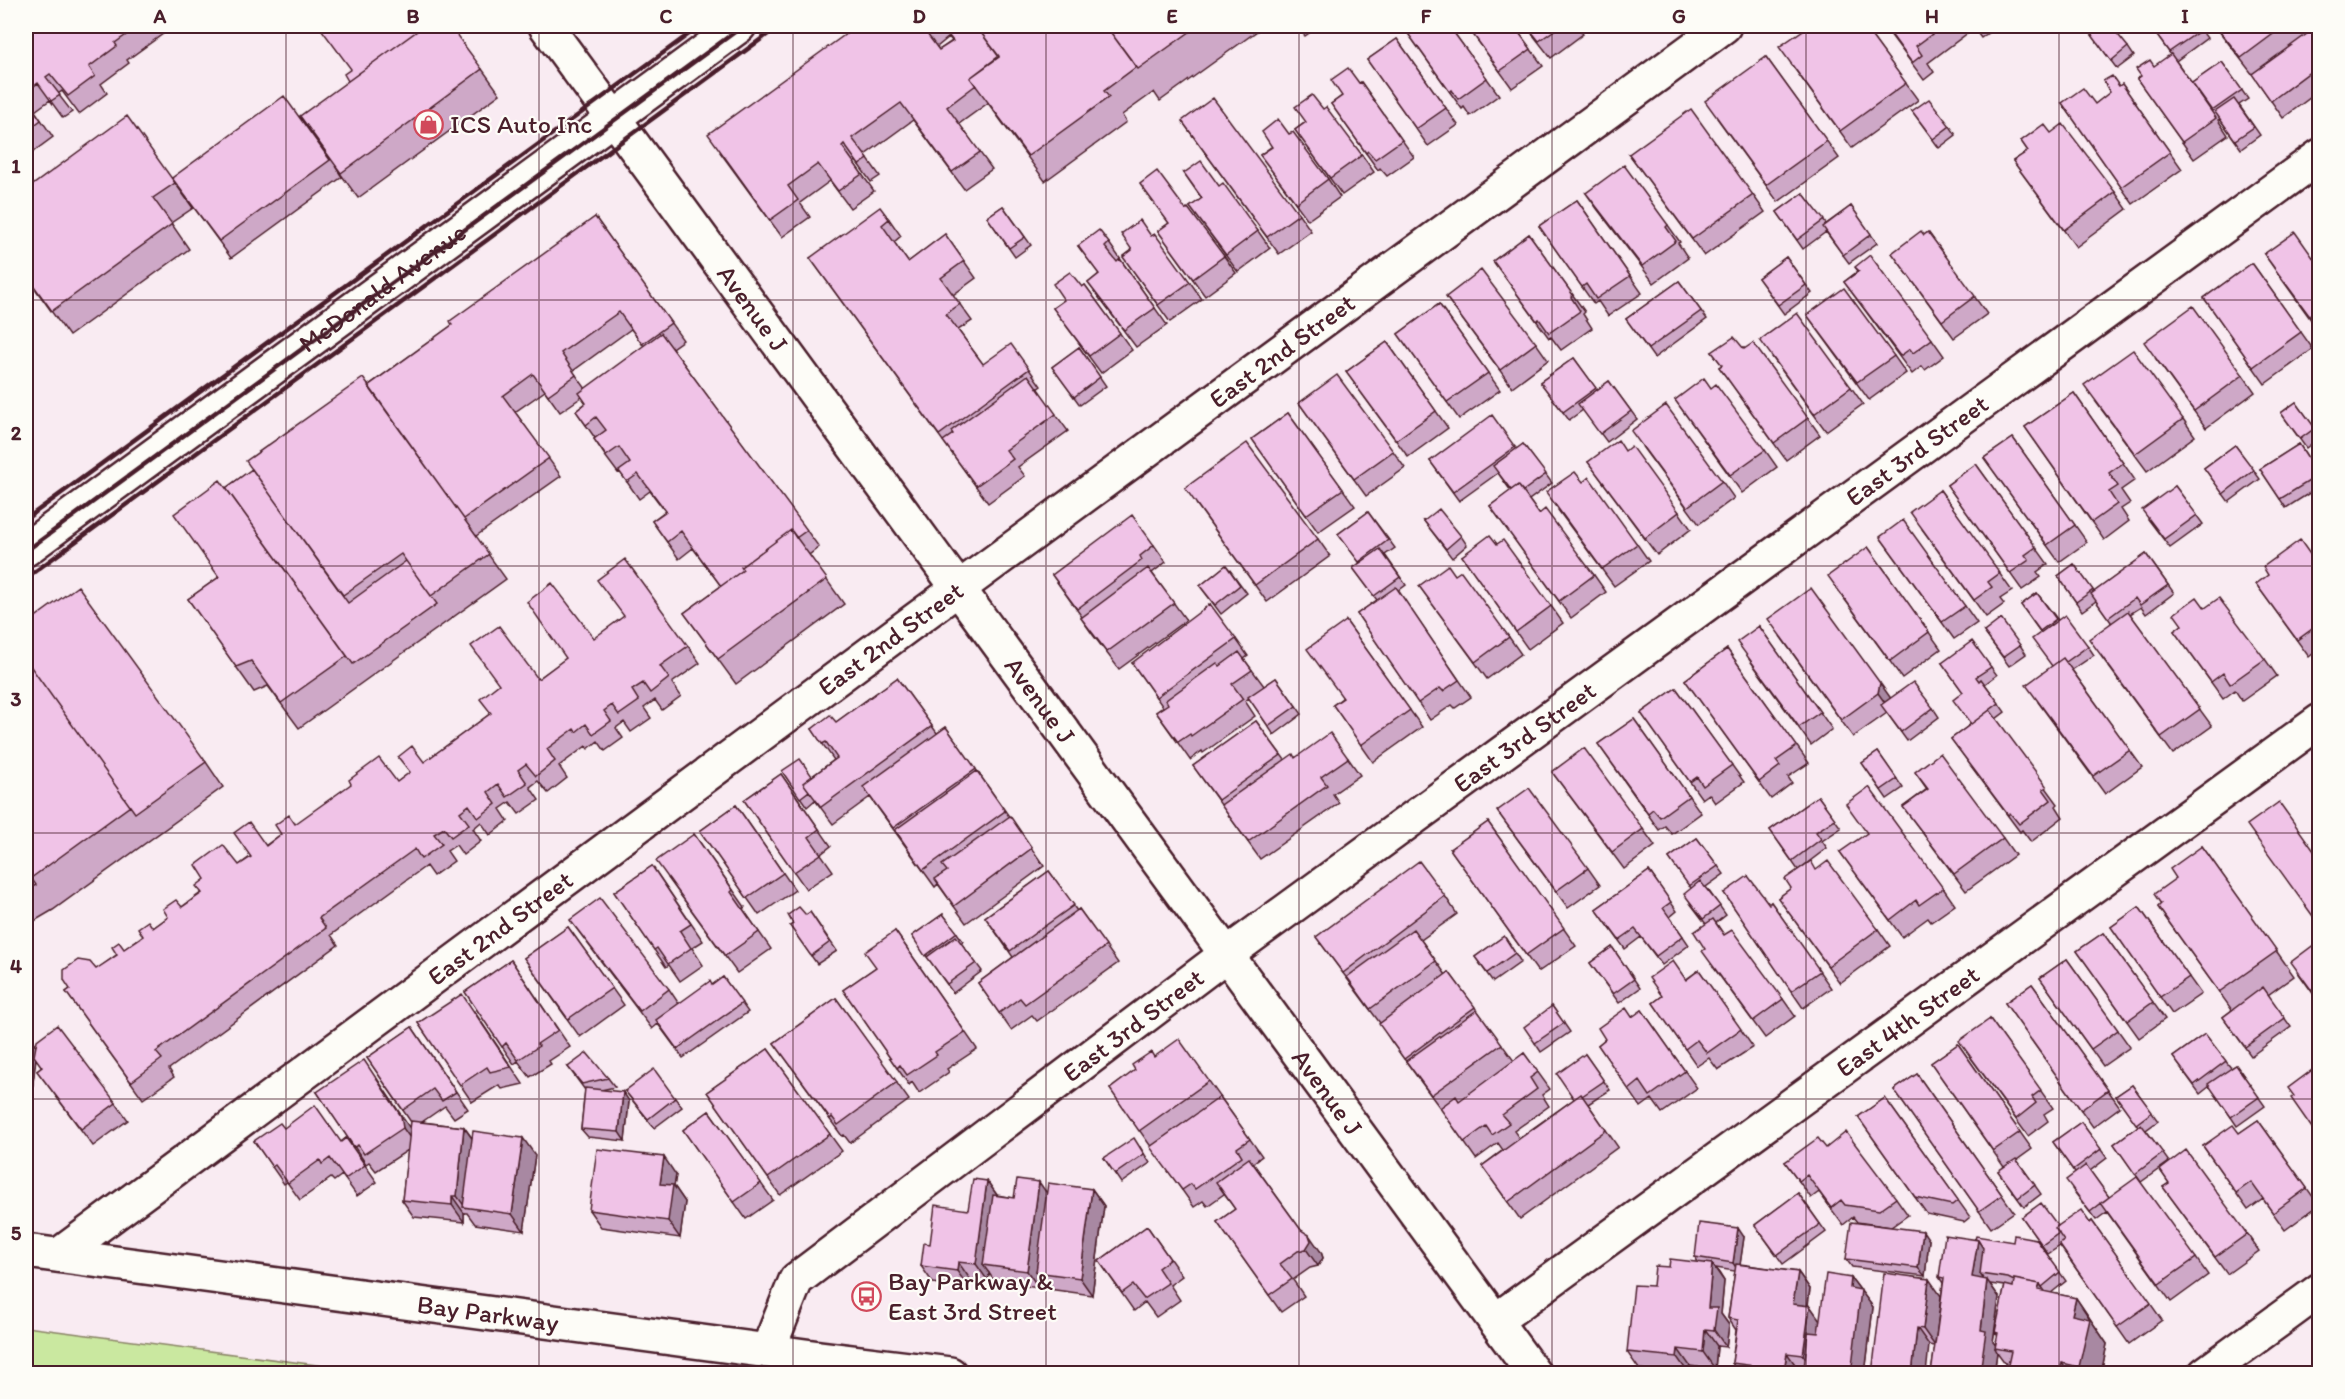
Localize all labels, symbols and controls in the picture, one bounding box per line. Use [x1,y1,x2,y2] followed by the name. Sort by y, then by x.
[153,4,167,28] text: A
[407,4,420,28] text: B
[660,4,673,28] text: C
[912,4,926,28] text: D
[1166,4,1178,28] text: E
[1421,4,1432,28] text: F
[1672,4,1686,28] text: G
[1925,4,1939,28] text: H
[2181,4,2189,28] text: I
[413,108,445,140] shop icon: ICS Auto Inc
[450,108,592,140] place label: ICS Auto Inc
[11,154,21,178] text: 1
[293,216,472,359] street label: McDonald Avenue
[710,259,796,358] street label: Avenue J
[1203,286,1361,415] street label: East 2nd Street
[1839,387,1995,513] street label: East 3rd Street
[11,421,22,445] text: 2
[811,574,970,703] street label: East 2nd Street
[998,651,1083,750] street label: Avenue J
[1447,674,1602,800] street label: East 3rd Street
[11,687,22,711] text: 3
[421,864,579,992] street label: East 2nd Street
[10,954,22,978] text: 4
[1829,958,1986,1084] street label: East 4th Street
[1056,961,1210,1089] street label: East 3rd Street
[1285,1043,1370,1142] street label: Avenue J
[11,1221,22,1245] text: 5
[888,1265,1057,1327] place label: Bay Parkway & East 3rd Street
[851,1280,883,1312] bus stop icon: Bay Parkway & East 3rd Street
[415,1288,561,1339] street label: Bay Parkway

